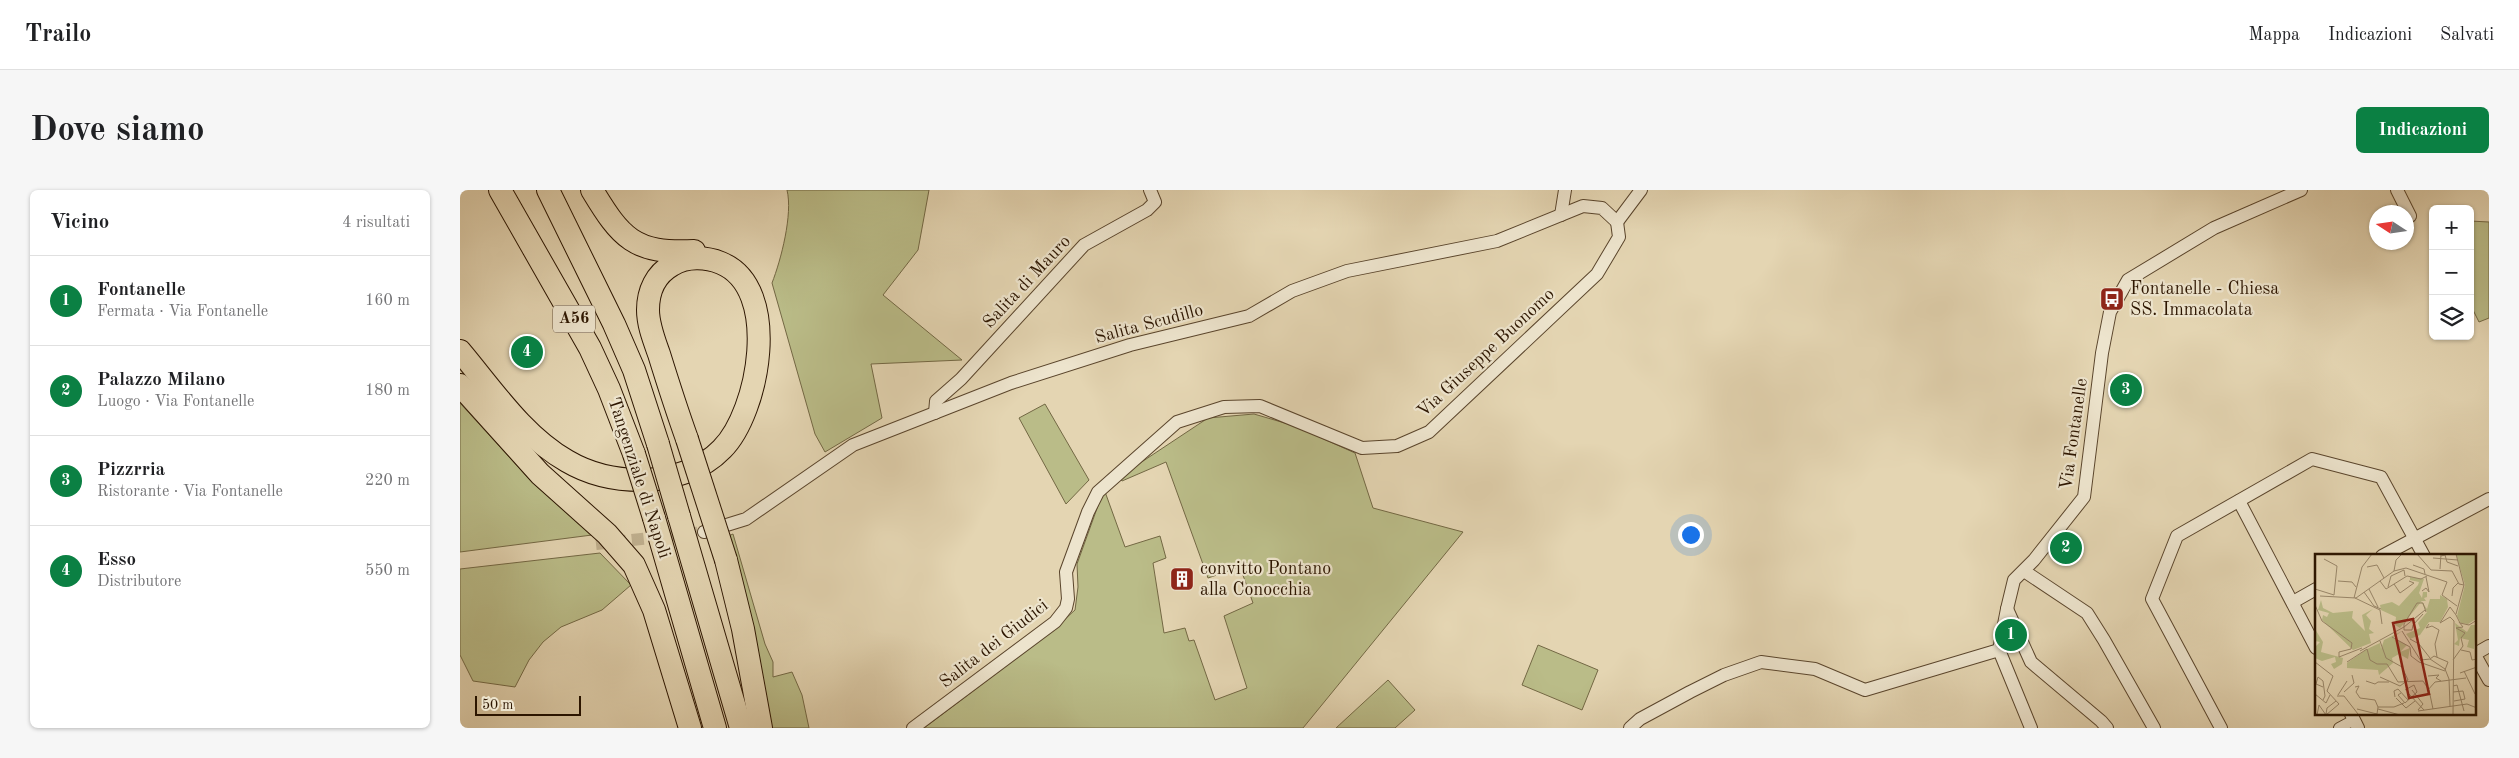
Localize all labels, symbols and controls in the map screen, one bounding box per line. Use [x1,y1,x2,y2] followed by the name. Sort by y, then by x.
[25,23,91,47] text: Trailo
[2248,26,2300,44] text: Mappa
[2328,26,2412,44] text: Indicazioni
[2440,26,2494,44] text: Salvati
[2356,107,2489,153] button: Indicazioni
[30,113,205,148] text: Dove siamo
[2369,205,2414,250] north arrow
[2429,205,2474,340] map controls
[2429,205,2474,250] button: +
[50,212,109,233] text: Vicino
[342,215,410,231] text: 4 risultati
[980,232,1074,332] street label: Salita di Mauro
[2429,250,2474,295] button: −
[2130,280,2279,319] place label: Fontanelle - Chiesa SS. Immacolata
[97,281,186,300] text: Fontanelle
[1414,285,1558,421] street label: Via Giuseppe Buonomo
[2099,286,2125,312] bus stop icon: Fontanelle - Chiesa SS. Immacolata
[61,293,71,309] text: 1
[365,293,410,309] text: 160 m
[2429,295,2474,340] button: layers
[1093,301,1205,347] street label: Salita Scudillo
[97,304,268,320] text: Fermata · Via Fontanelle
[553,306,595,332] road number: A56
[511,333,543,371] pin: 4
[97,371,225,390] text: Palazzo Milano
[2110,371,2142,409] pin: 3
[2057,377,2091,491] street label: Via Fontanelle
[61,383,71,399] text: 2
[365,383,410,399] text: 180 m
[97,394,254,410] text: Luogo · Via Fontanelle
[604,395,674,561] street label: Tangenziale di Napoli
[97,461,165,480] text: Pizzrria
[61,473,71,489] text: 3
[365,473,410,489] text: 220 m
[97,484,283,500] text: Ristorante · Via Fontanelle
[1678,522,1704,548] your location
[2050,529,2082,567] pin: 2
[97,551,136,570] text: Esso
[2315,554,2476,716] inset map
[1200,560,1331,599] place label: convitto Pontano alla Conocchia
[61,563,71,579] text: 4
[365,563,410,579] text: 550 m
[1169,566,1195,592] building icon: convitto Pontano alla Conocchia
[97,574,181,590] text: Distributore
[936,596,1052,692] street label: Salita dei Giudici
[1995,616,2027,654] pin: 1
[475,693,581,716] scale bar
[482,698,513,712] text: 50 m

